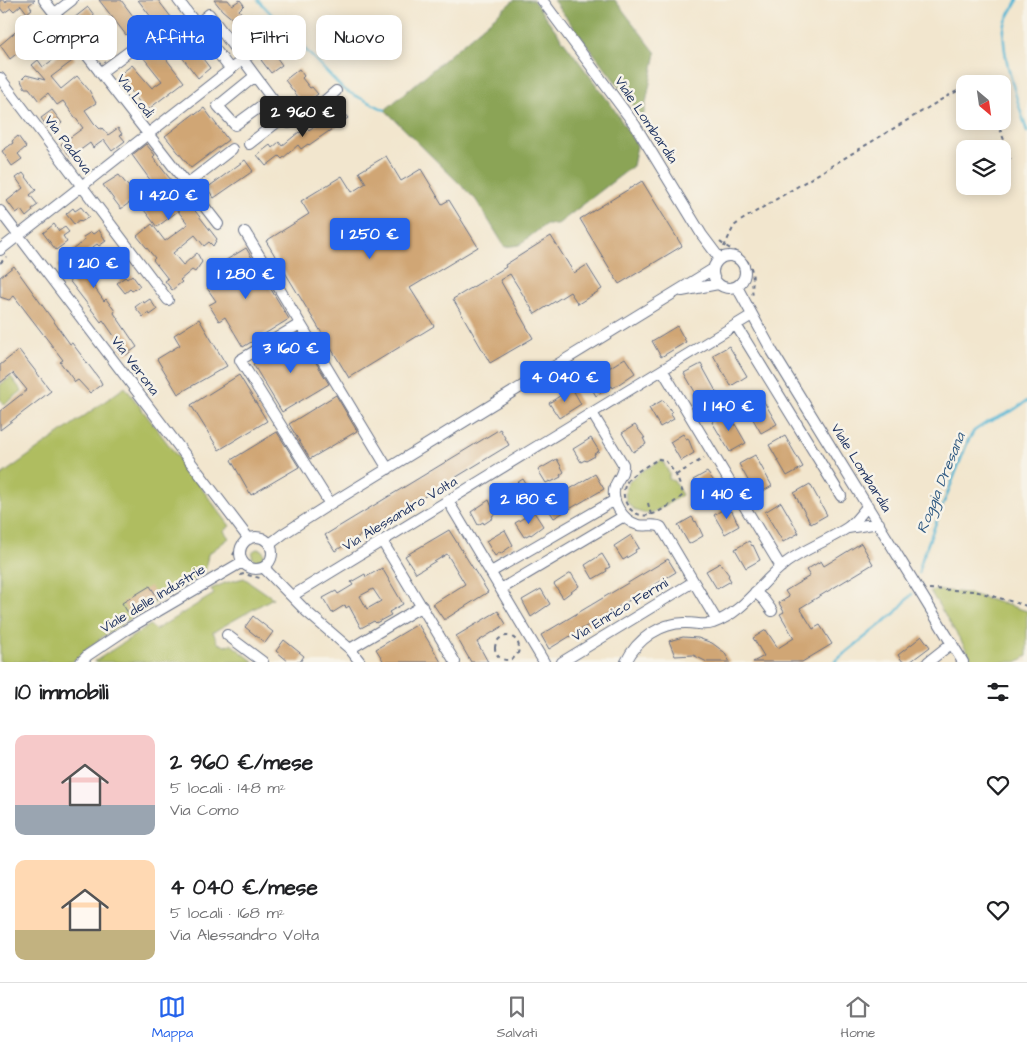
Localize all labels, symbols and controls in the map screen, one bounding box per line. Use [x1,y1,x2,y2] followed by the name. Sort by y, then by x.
[15,15,117,60] chip: Compra
[127,15,222,60] chip: Affitta
[232,15,306,60] chip: Filtri
[316,15,402,60] chip: Nuovo
[112,70,158,122] street label: Via Lodi
[609,73,683,167] street label: Viale Lombardia
[956,75,1011,130] north arrow
[956,75,1011,195] map controls
[257,96,349,138] pin: 2 960 €
[271,101,335,123] text: 2 960 €
[39,111,97,179] street label: Via Padova
[956,140,1011,195] button: layers
[123,178,215,221] pin: 1 420 €
[140,184,198,206] text: 1 420 €
[324,218,416,260] pin: 1 250 €
[341,223,399,245] text: 1 250 €
[48,246,140,289] pin: 1 210 €
[70,252,118,274] text: 1 210 €
[200,258,292,300] pin: 1 280 €
[217,263,275,285] text: 1 280 €
[106,332,164,400] street label: Via Verona
[245,332,337,374] pin: 3 160 €
[263,337,319,359] text: 3 160 €
[519,360,611,403] pin: 4 040 €
[531,366,599,388] text: 4 040 €
[683,390,775,432] pin: 1 140 €
[704,395,754,417] text: 1 140 €
[826,420,896,516] street label: Viale Lombardia
[911,428,972,537] water label: Roggia Dresana
[339,472,461,556] street label: Via Alessandro Volta
[681,478,773,520] pin: 1 410 €
[483,482,575,525] pin: 2 180 €
[702,483,752,505] text: 1 410 €
[500,488,558,510] text: 2 180 €
[97,560,210,638] street label: Viale delle Industrie
[568,573,672,647] street label: Via Enrico Fermi
[15,678,108,707] text: 10 immobili
[984,678,1012,706] icon: filters
[170,748,313,777] text: 2 960 €/mese
[55,755,115,815] icon: home
[984,771,1012,799] icon: heart
[170,777,286,799] text: 5 locali · 148 m²
[170,799,239,821] text: Via Como
[170,873,318,902] text: 4 040 €/mese
[55,880,115,940] icon: home
[984,896,1012,924] icon: heart
[170,902,285,924] text: 5 locali · 168 m²
[170,924,319,946] text: Via Alessandro Volta
[152,993,193,1043] tab: Mappa
[497,993,537,1043] tab: Salvati
[840,993,875,1043] tab: Home

